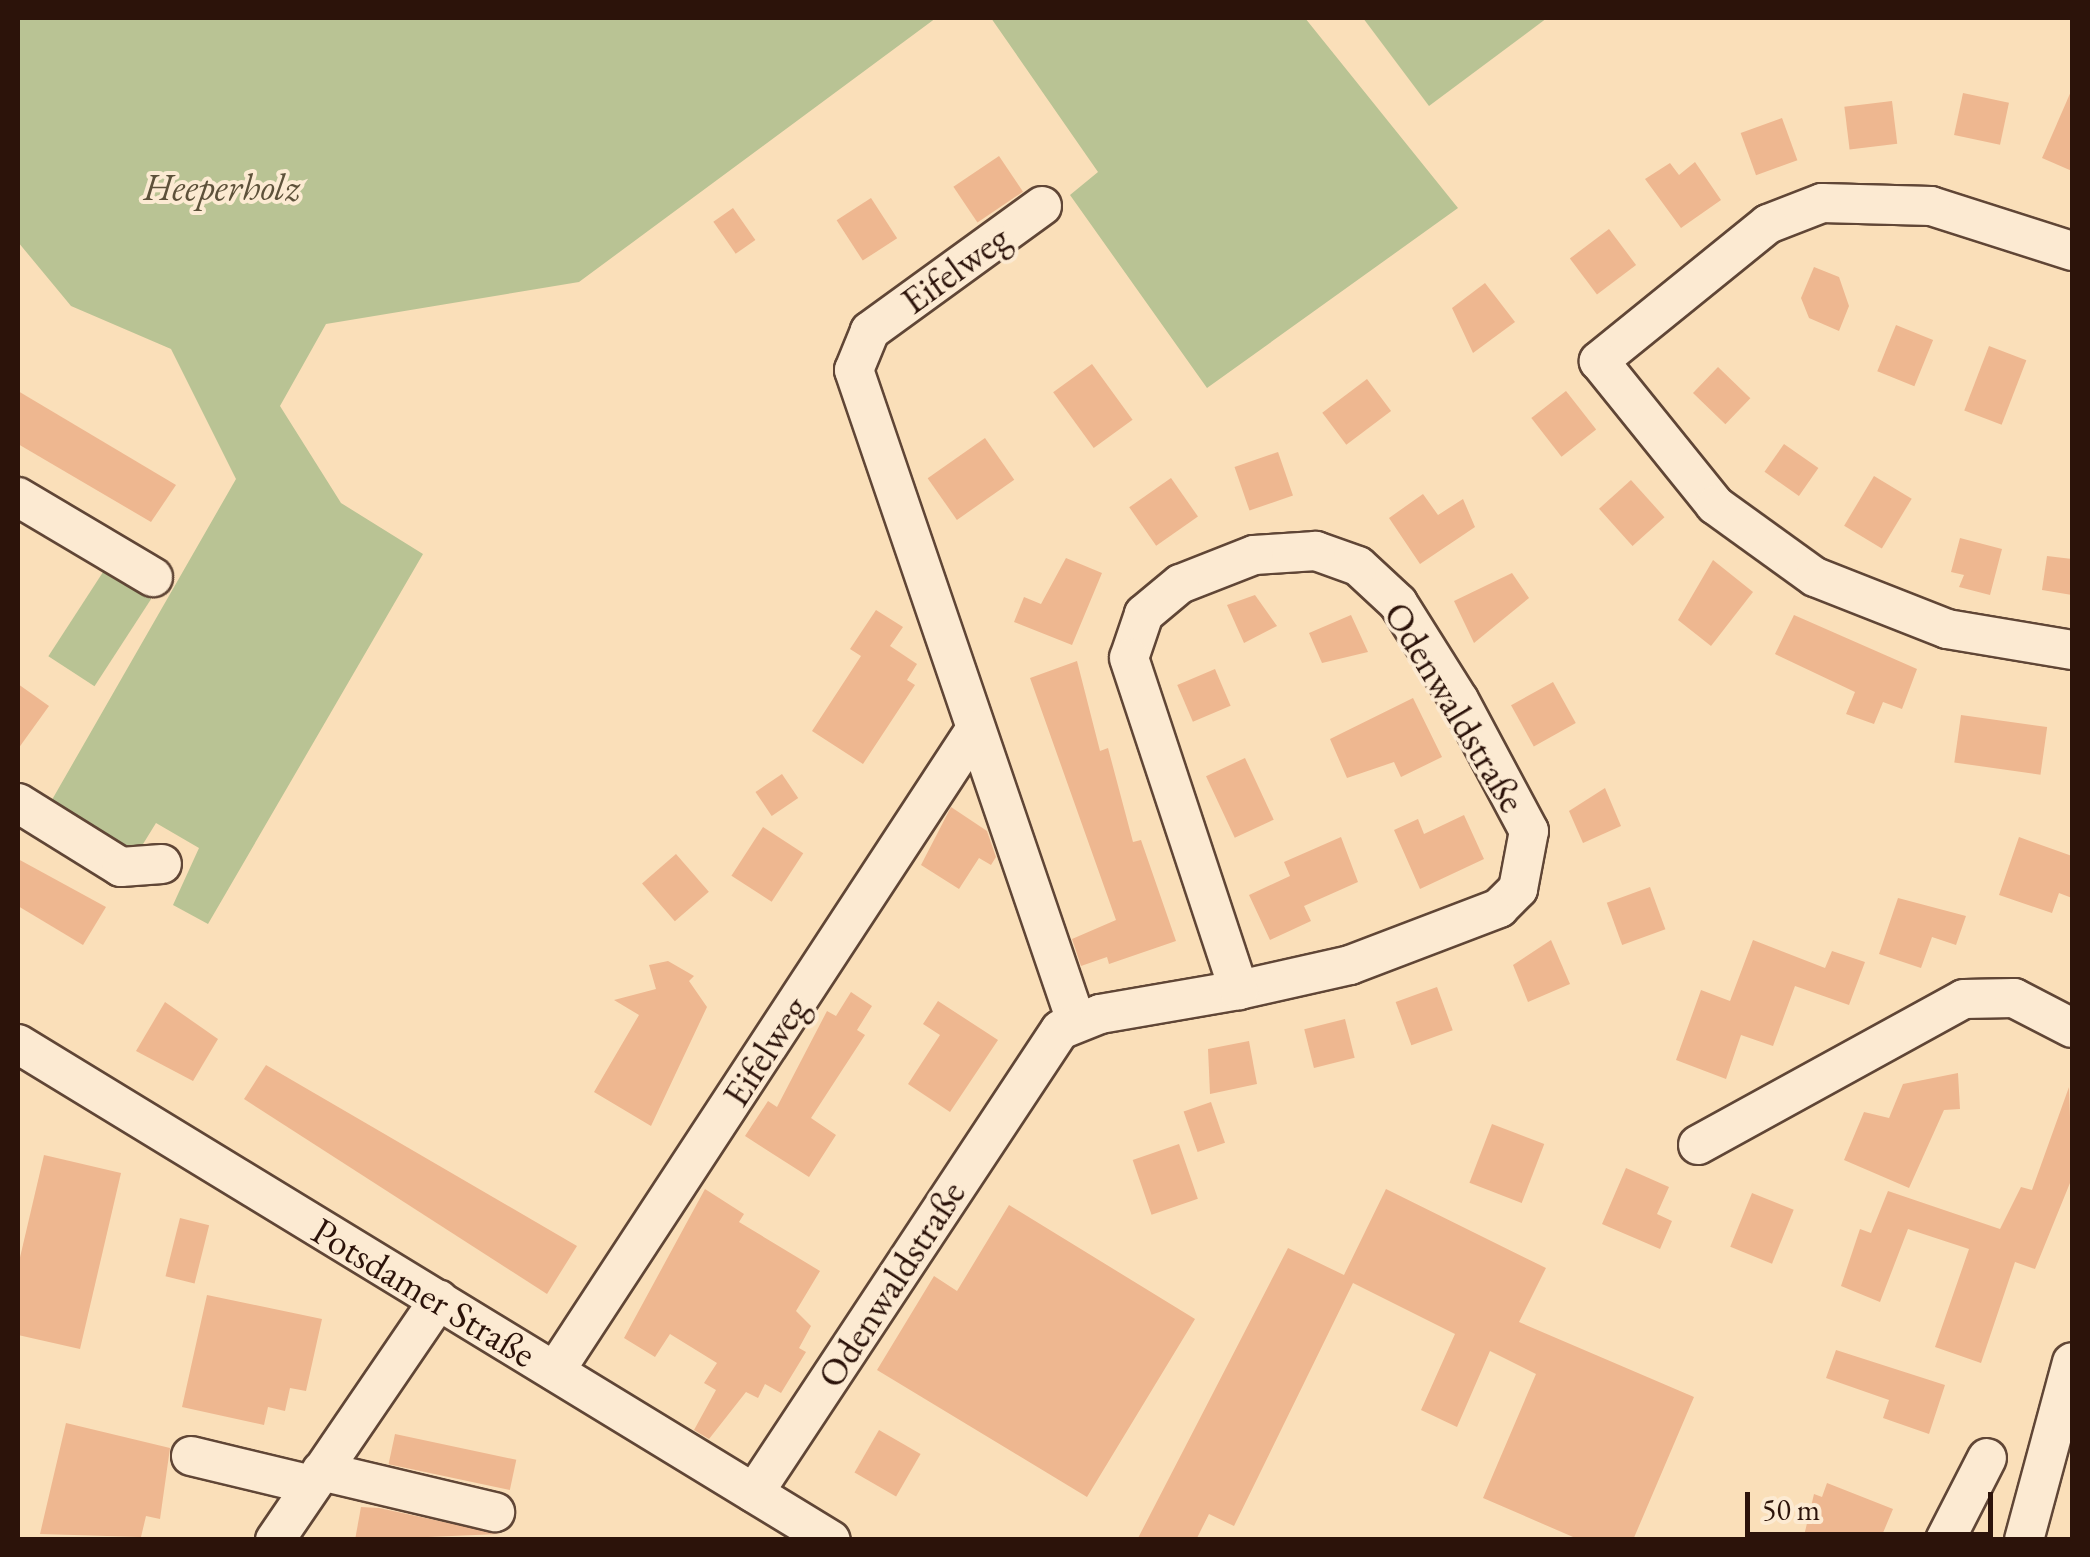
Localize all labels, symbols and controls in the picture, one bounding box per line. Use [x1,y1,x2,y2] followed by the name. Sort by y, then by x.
[143,164,301,210] park label: Heeperholz
[892,215,1018,323] street label: Eifelweg
[1374,594,1536,820] street label: Odenwaldstraße
[713,987,817,1115] street label: Eifelweg
[807,1172,975,1396] street label: Odenwaldstraße
[304,1207,544,1377] street label: Potsdamer Straße
[1750,1472,1998,1534] scale bar
[1762,1490,1820,1529] text: 50 m

